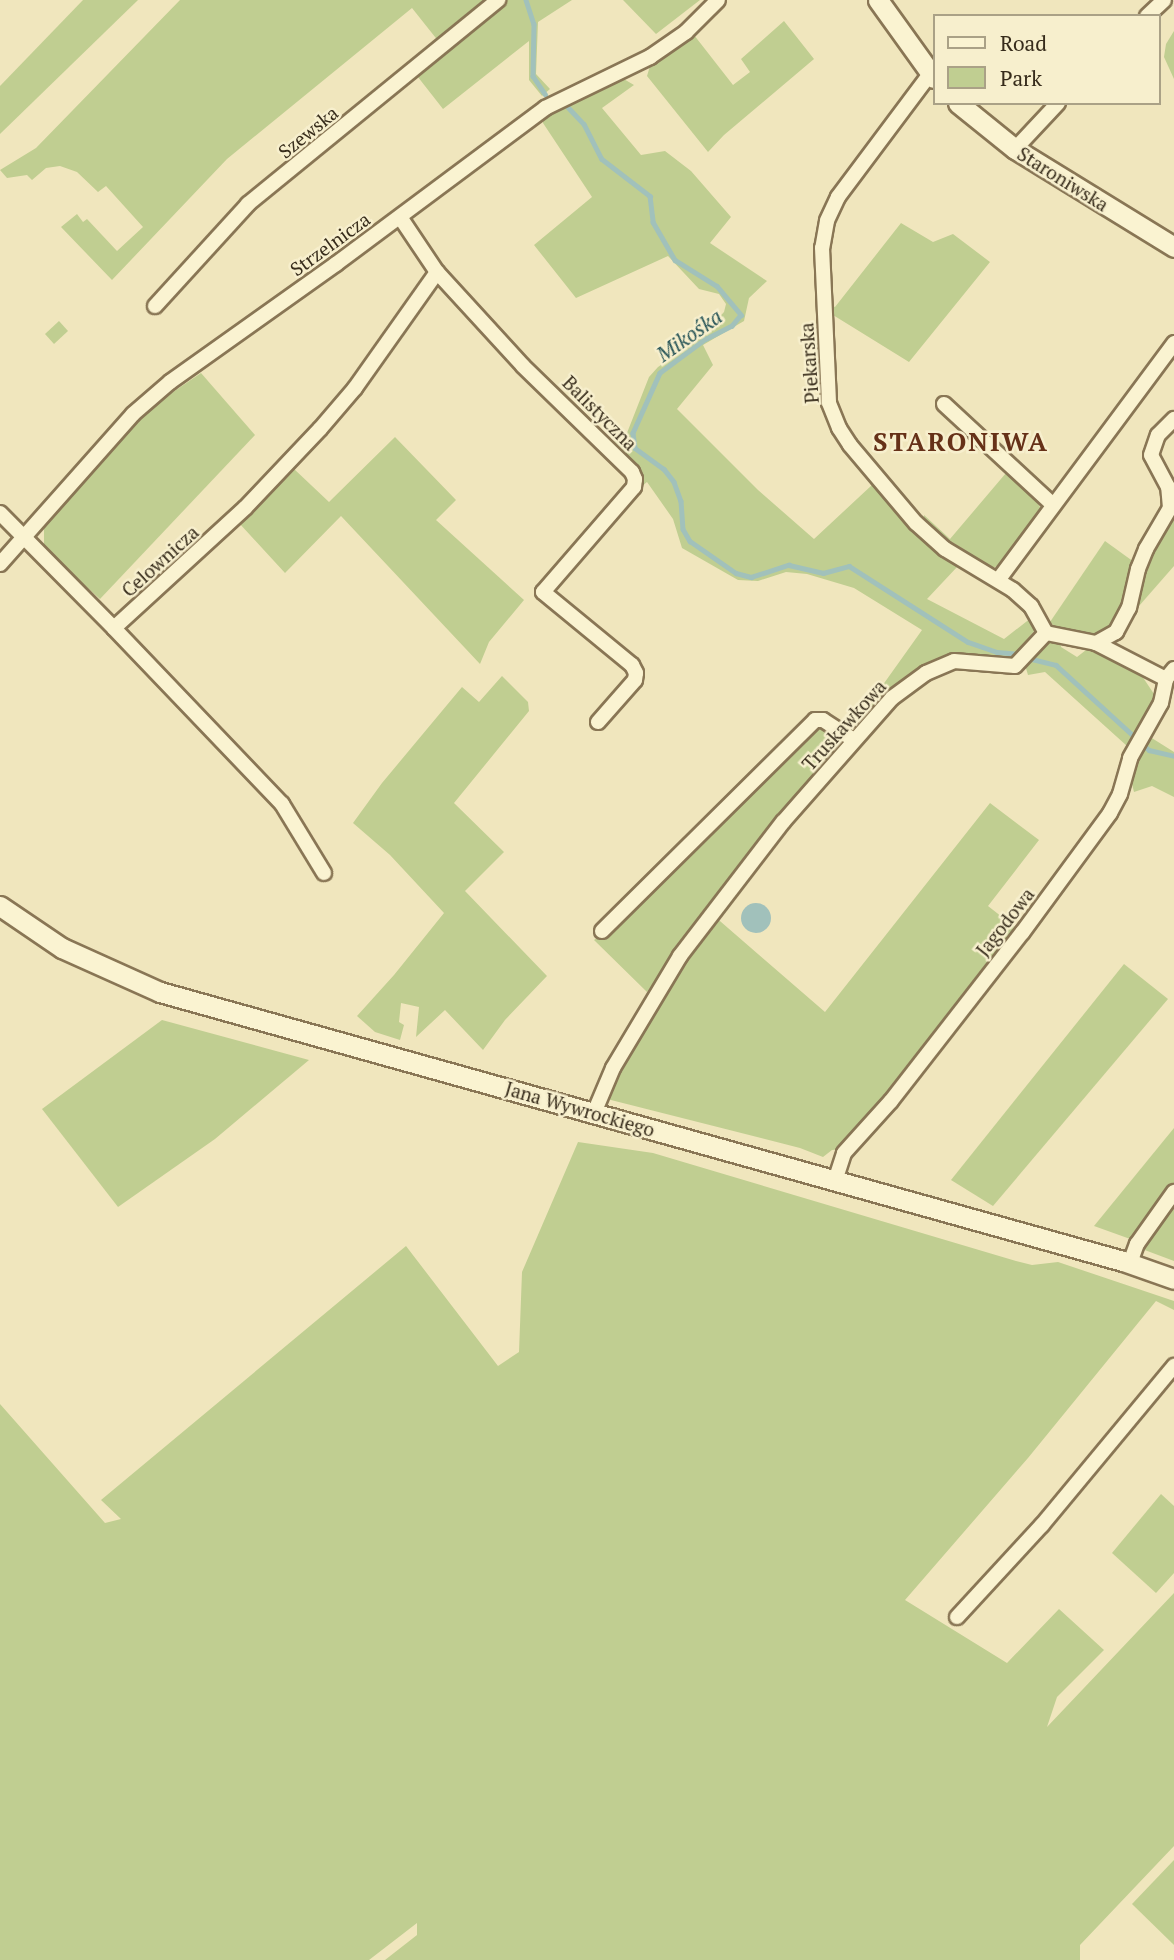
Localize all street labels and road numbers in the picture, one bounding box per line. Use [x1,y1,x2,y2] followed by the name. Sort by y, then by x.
[274,101,342,163] street label: Szewska
[1013,142,1113,216] street label: Staroniwska
[286,207,374,281] street label: Strzelnicza
[795,322,823,404] street label: Piekarska
[558,371,642,455] street label: Balistyczna
[117,521,203,601] street label: Celownicza
[797,675,891,775] street label: Truskawkowa
[971,883,1039,961] street label: Jagodowa
[503,1077,657,1141] street label: Jana Wywrockiego

